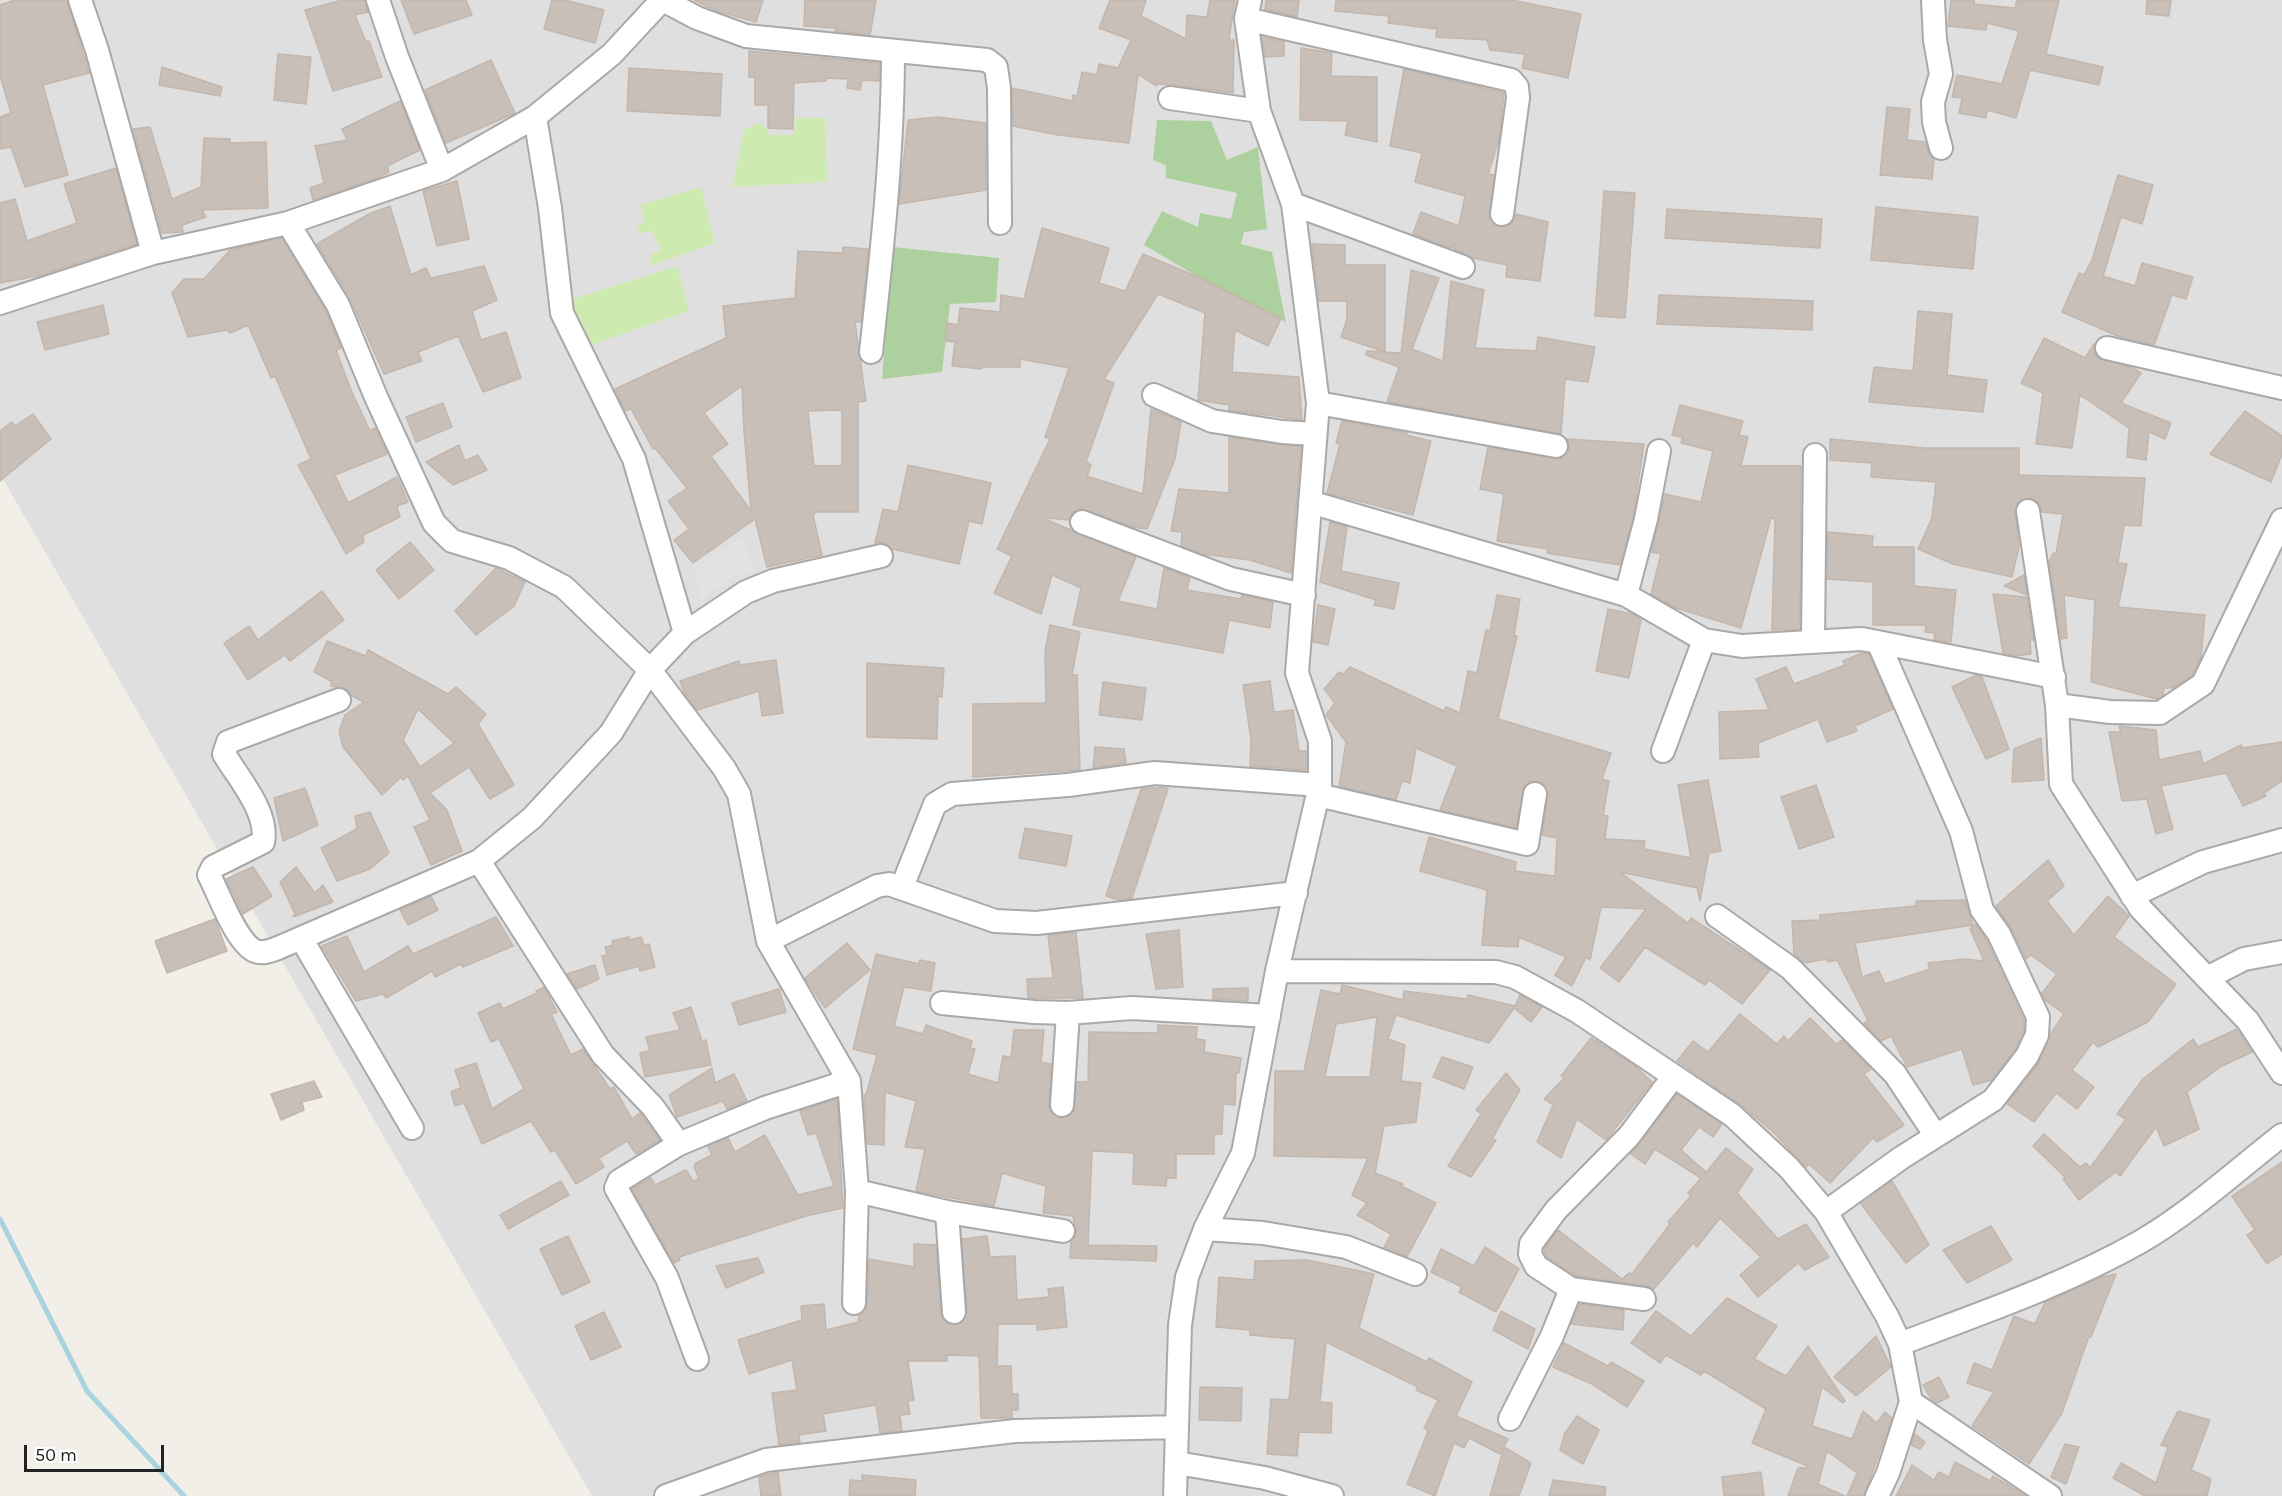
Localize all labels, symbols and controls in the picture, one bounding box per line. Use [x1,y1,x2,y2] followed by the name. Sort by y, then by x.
[27,1433,166,1471] scale bar
[35,1444,77,1466] text: 50 m

